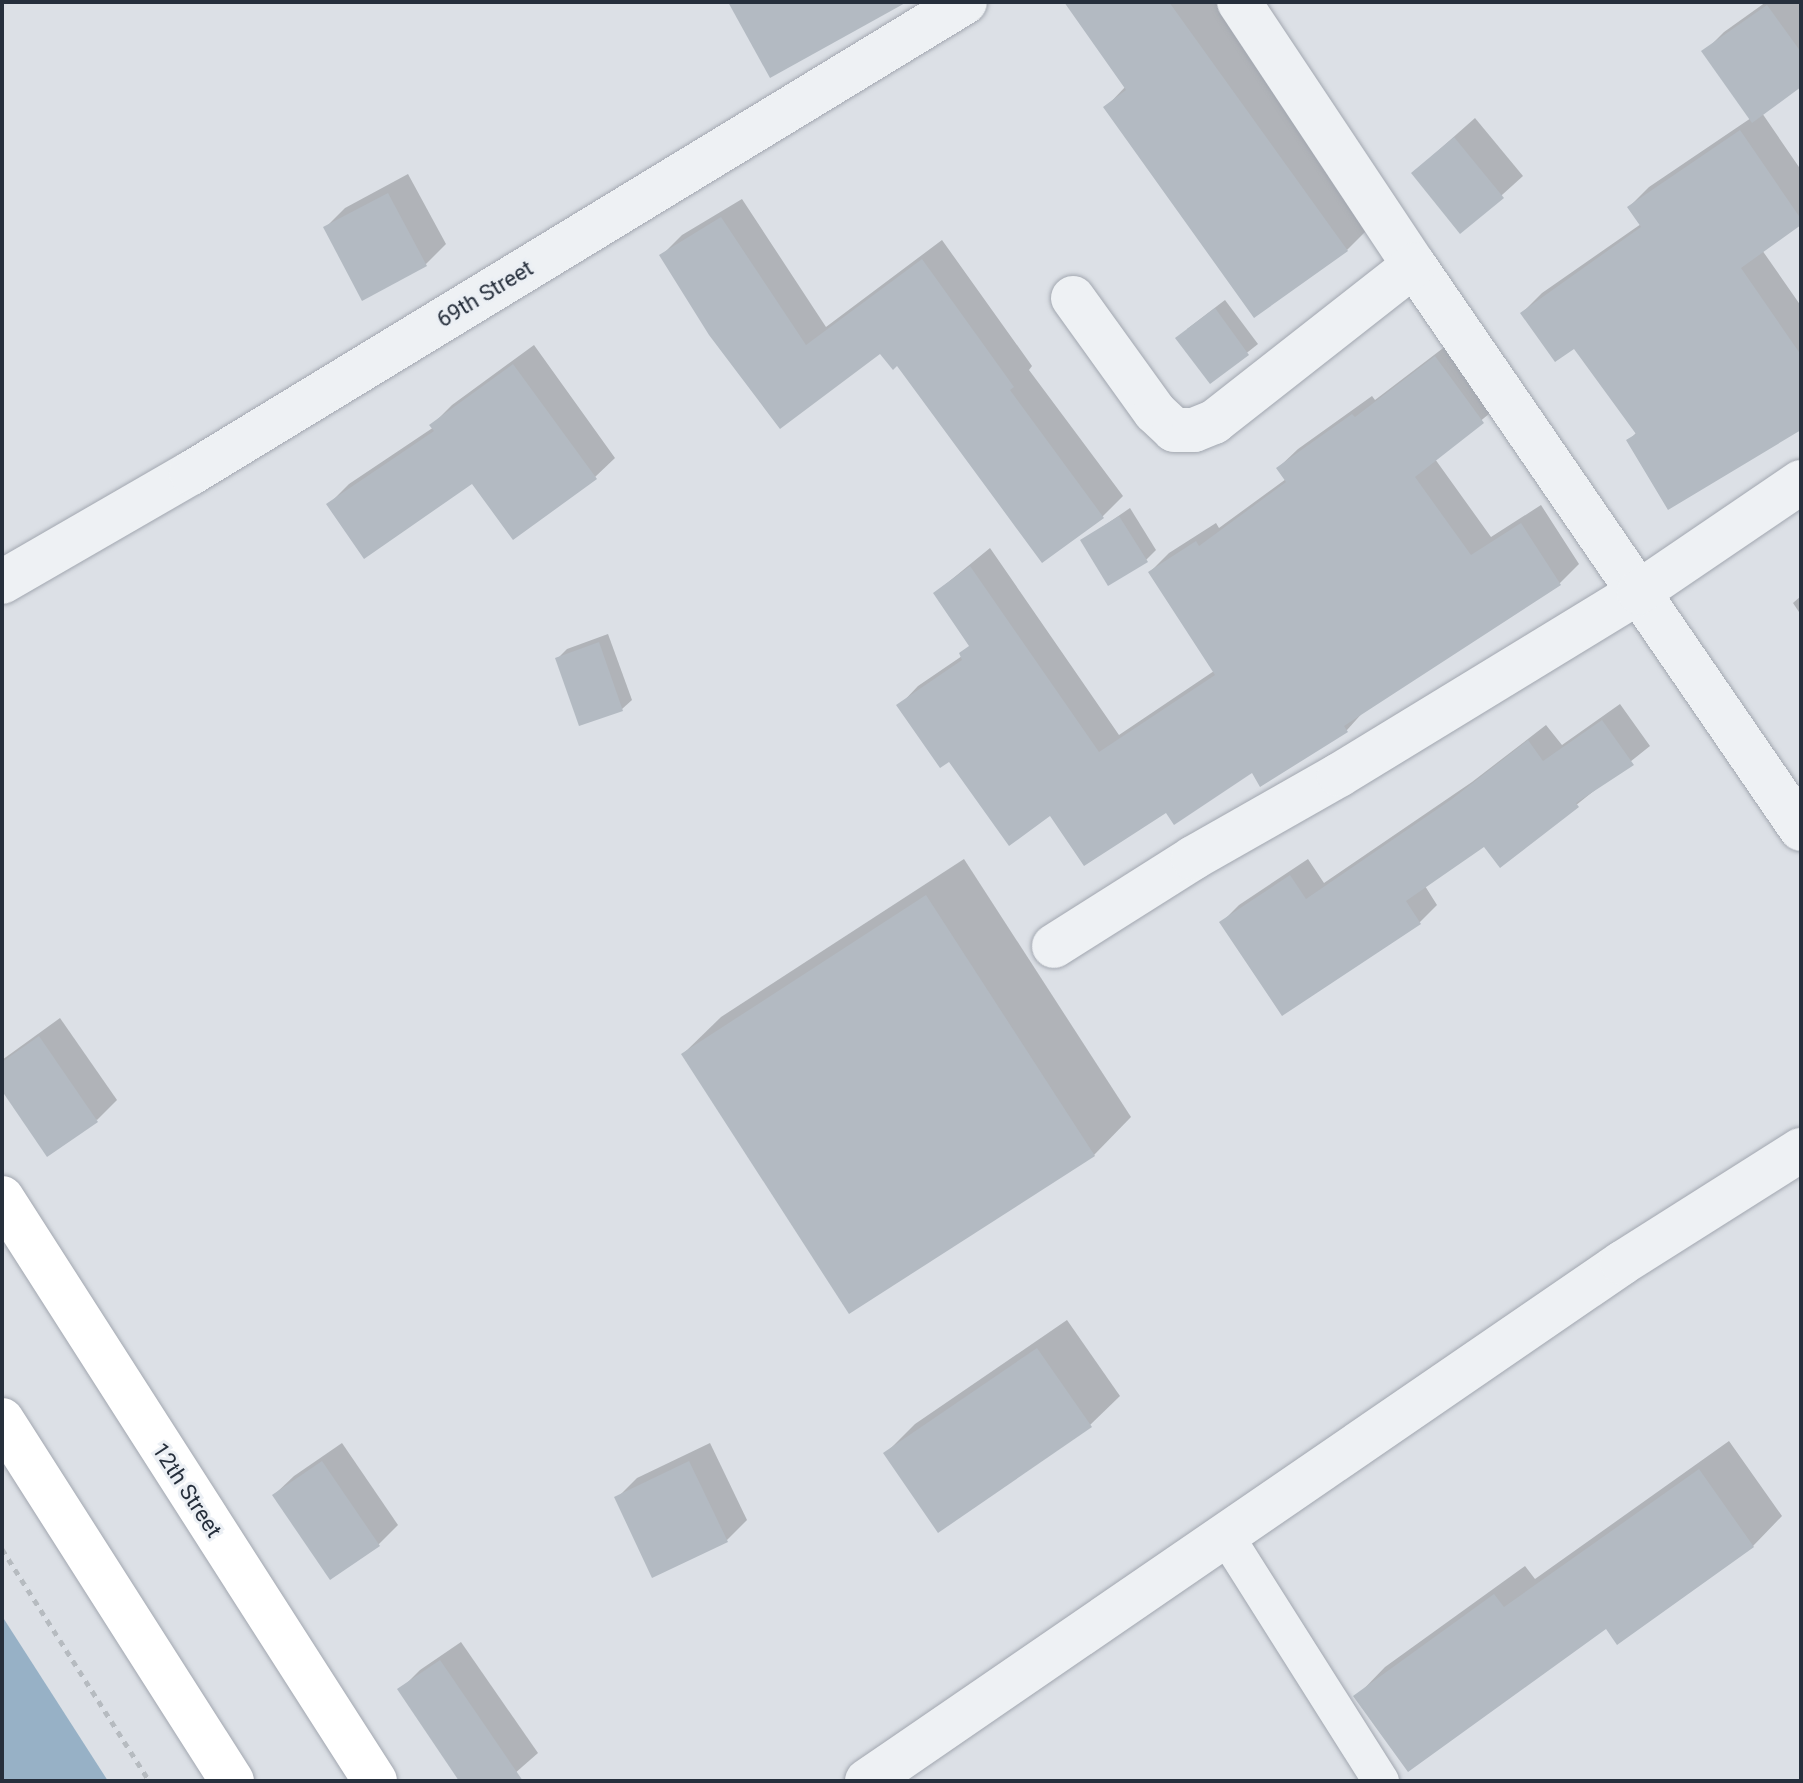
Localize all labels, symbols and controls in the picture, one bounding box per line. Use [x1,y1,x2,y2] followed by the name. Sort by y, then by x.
[432,255,538,333] street label: 69th Street
[147,1438,227,1542] street label: 12th Street

